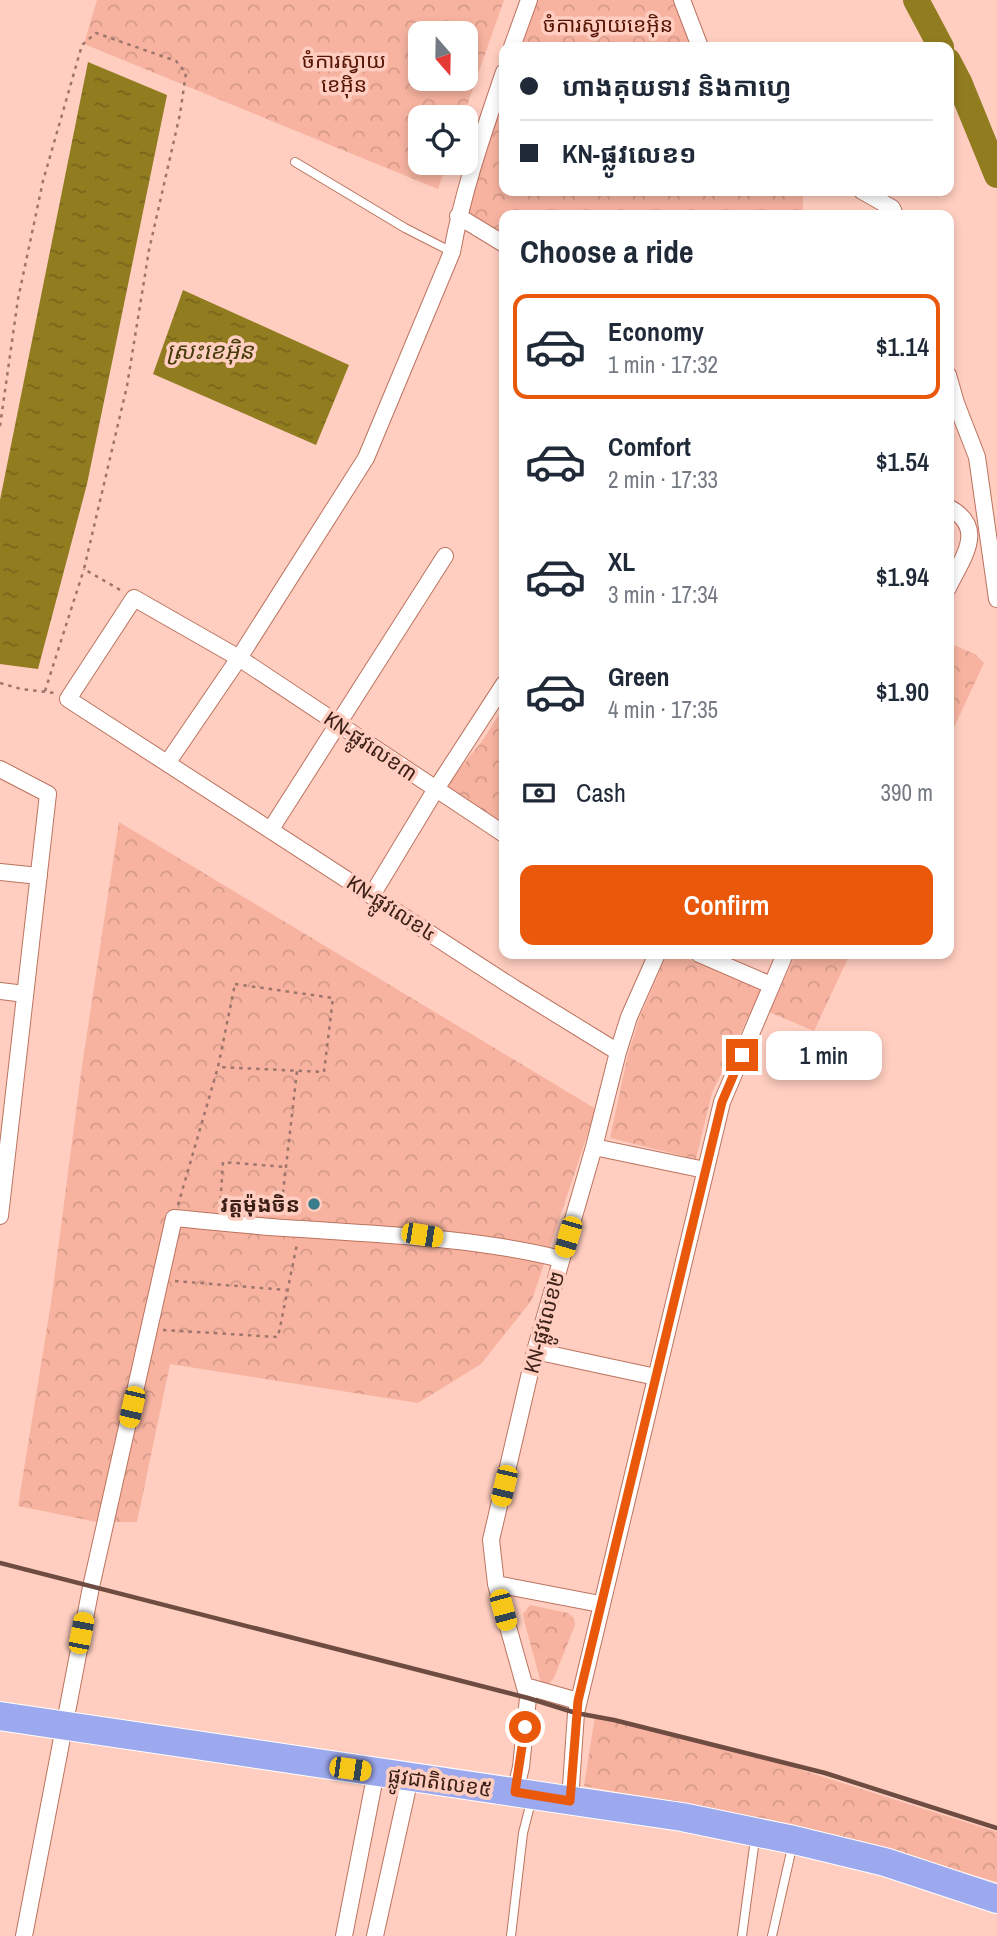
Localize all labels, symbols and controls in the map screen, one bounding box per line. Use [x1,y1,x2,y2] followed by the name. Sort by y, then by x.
[543,10,673,39] park label: ចំការស្វាយខេអ៊ិន
[408,21,478,91] north arrow
[408,21,478,175] map controls
[302,46,386,99] park label: ចំការស្វាយ ខេអ៊ិន
[562,69,791,104] text: ហាងគុយទាវ និងកាហ្វេ
[408,105,478,175] button: locate
[562,136,697,171] text: KN-ផ្លូវលេខ១
[520,230,694,273] text: Choose a ride
[608,314,704,349] text: Economy
[524,315,587,378] icon: car
[876,329,929,364] text: $1.14
[166,335,255,366] water label: ស្រះខេអ៊ិន
[608,349,718,380] text: 1 min · 17:32
[608,429,691,464] text: Comfort
[524,430,587,493] icon: car
[876,444,929,479] text: $1.54
[608,464,718,495] text: 2 min · 17:33
[608,544,635,579] text: XL
[524,545,587,608] icon: car
[876,559,929,594] text: $1.94
[608,579,718,610] text: 3 min · 17:34
[608,659,670,694] text: Green
[524,660,587,723] icon: car
[876,674,929,709] text: $1.90
[608,694,718,725] text: 4 min · 17:35
[316,704,423,792] street label: KN-ផ្លូវលេខ៣
[520,774,558,812] icon: cash
[576,775,626,810] text: Cash
[881,777,933,808] text: 390 m
[520,865,933,945] button: Confirm
[338,868,443,952] street label: KN-ផ្លូវលេខ៤
[766,1030,882,1080] callout: 1 min
[726,1039,758,1071] route end
[800,1040,848,1071] text: 1 min
[220,1190,300,1219] place label: វត្តម៉ុងចិន
[306,1196,322,1212] marker: វត្តម៉ុងចិន
[553,1214,584,1260] car
[400,1221,445,1249] car
[516,1268,577,1378] street label: KN-ផ្លូវលេខ២
[118,1384,147,1430] car
[490,1463,519,1509] car
[488,1587,519,1633] car
[67,1610,96,1656] car
[509,1711,541,1743] route start
[328,1756,373,1782] car
[385,1760,494,1809] street label: ផ្លូវជាតិលេខ៥

